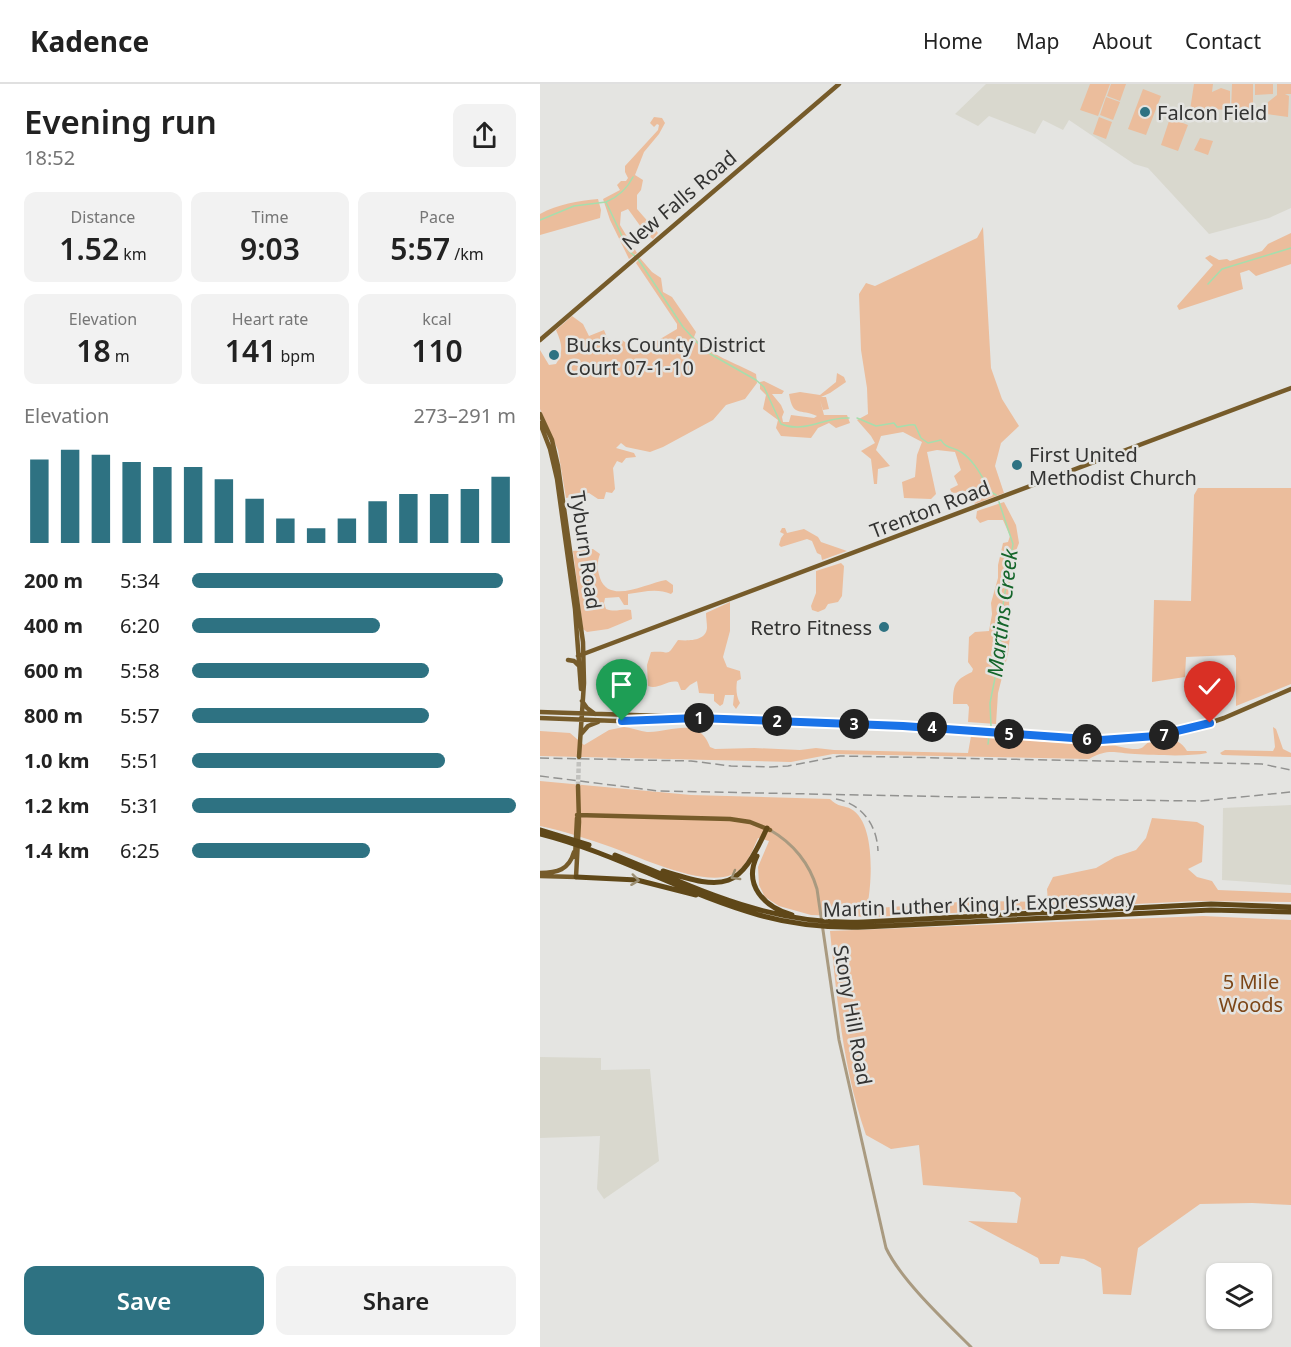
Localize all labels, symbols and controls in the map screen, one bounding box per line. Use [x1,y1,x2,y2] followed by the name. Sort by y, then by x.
[30,22,149,60] text: Kadence
[923,27,983,55] text: Home
[1016,27,1059,55] text: Map
[1092,27,1152,55] text: About
[1185,27,1261,55] text: Contact
[24,99,217,144] text: Evening run
[1157,99,1267,126] place label: Falcon Field
[453,104,516,167] button: share
[1138,105,1152,119] marker: Falcon Field
[24,144,75,171] text: 18:52
[616,144,742,256] street label: New Falls Road
[71,206,135,228] text: Distance
[251,206,289,228] text: Time
[419,206,455,228] text: Pace
[59,228,119,269] text: 1.52
[240,228,300,269] text: 9:03
[390,228,450,269] text: 5:57
[119,243,147,265] text: km
[450,243,484,265] text: /km
[69,308,137,330] text: Elevation
[232,308,308,330] text: Heart rate
[422,308,452,330] text: kcal
[76,330,111,371] text: 18
[225,330,276,371] text: 141
[411,330,463,371] text: 110
[566,331,765,381] place label: Bucks County District Court 07-1-10
[111,345,130,367] text: m
[276,345,315,367] text: bpm
[547,348,561,362] marker: Bucks County District Court 07-1-10
[24,402,109,429] text: Elevation
[413,402,516,429] text: 273–291 m
[1029,441,1197,491] place label: First United Methodist Church
[1010,458,1024,472] marker: First United Methodist Church
[866,474,994,544] street label: Trenton Road
[564,489,608,611] street label: Tyburn Road
[980,546,1024,679] water label: Martins Creek
[24,567,83,594] text: 200 m
[120,567,160,594] text: 5:34
[24,612,83,639] text: 400 m
[120,612,160,639] text: 6:20
[750,614,872,641] place label: Retro Fitness
[877,620,891,634] marker: Retro Fitness
[24,657,83,684] text: 600 m
[120,657,160,684] text: 5:58
[596,659,647,721] pin
[1184,661,1235,723] pin
[605,668,638,701] icon: arrive
[1193,670,1226,703] icon: check
[24,702,83,729] text: 800 m
[120,702,160,729] text: 5:57
[684,703,714,733] pin: 1
[762,706,792,736] pin: 2
[694,707,704,729] text: 1
[839,709,869,739] pin: 3
[772,710,782,732] text: 2
[917,712,947,742] pin: 4
[849,713,859,735] text: 3
[927,716,937,738] text: 4
[994,719,1024,749] pin: 5
[1149,720,1179,750] pin: 7
[1004,723,1014,745] text: 5
[1072,724,1102,754] pin: 6
[1159,724,1169,746] text: 7
[1082,728,1092,750] text: 6
[24,747,90,774] text: 1.0 km
[120,747,160,774] text: 5:51
[24,792,90,819] text: 1.2 km
[120,792,160,819] text: 5:31
[24,837,90,864] text: 1.4 km
[120,837,160,864] text: 6:25
[731,868,741,880] one-way arrow
[630,873,639,886] one-way arrow
[822,885,1136,923] street label: Martin Luther King Jr. Expressway
[827,943,879,1087] street label: Stony Hill Road
[1219,968,1283,1018] park label: 5 Mile Woods
[1206,1263,1272,1329] map controls
[1206,1263,1272,1329] button: layers
[24,1266,264,1335] button: Save
[276,1266,516,1335] button: Share

